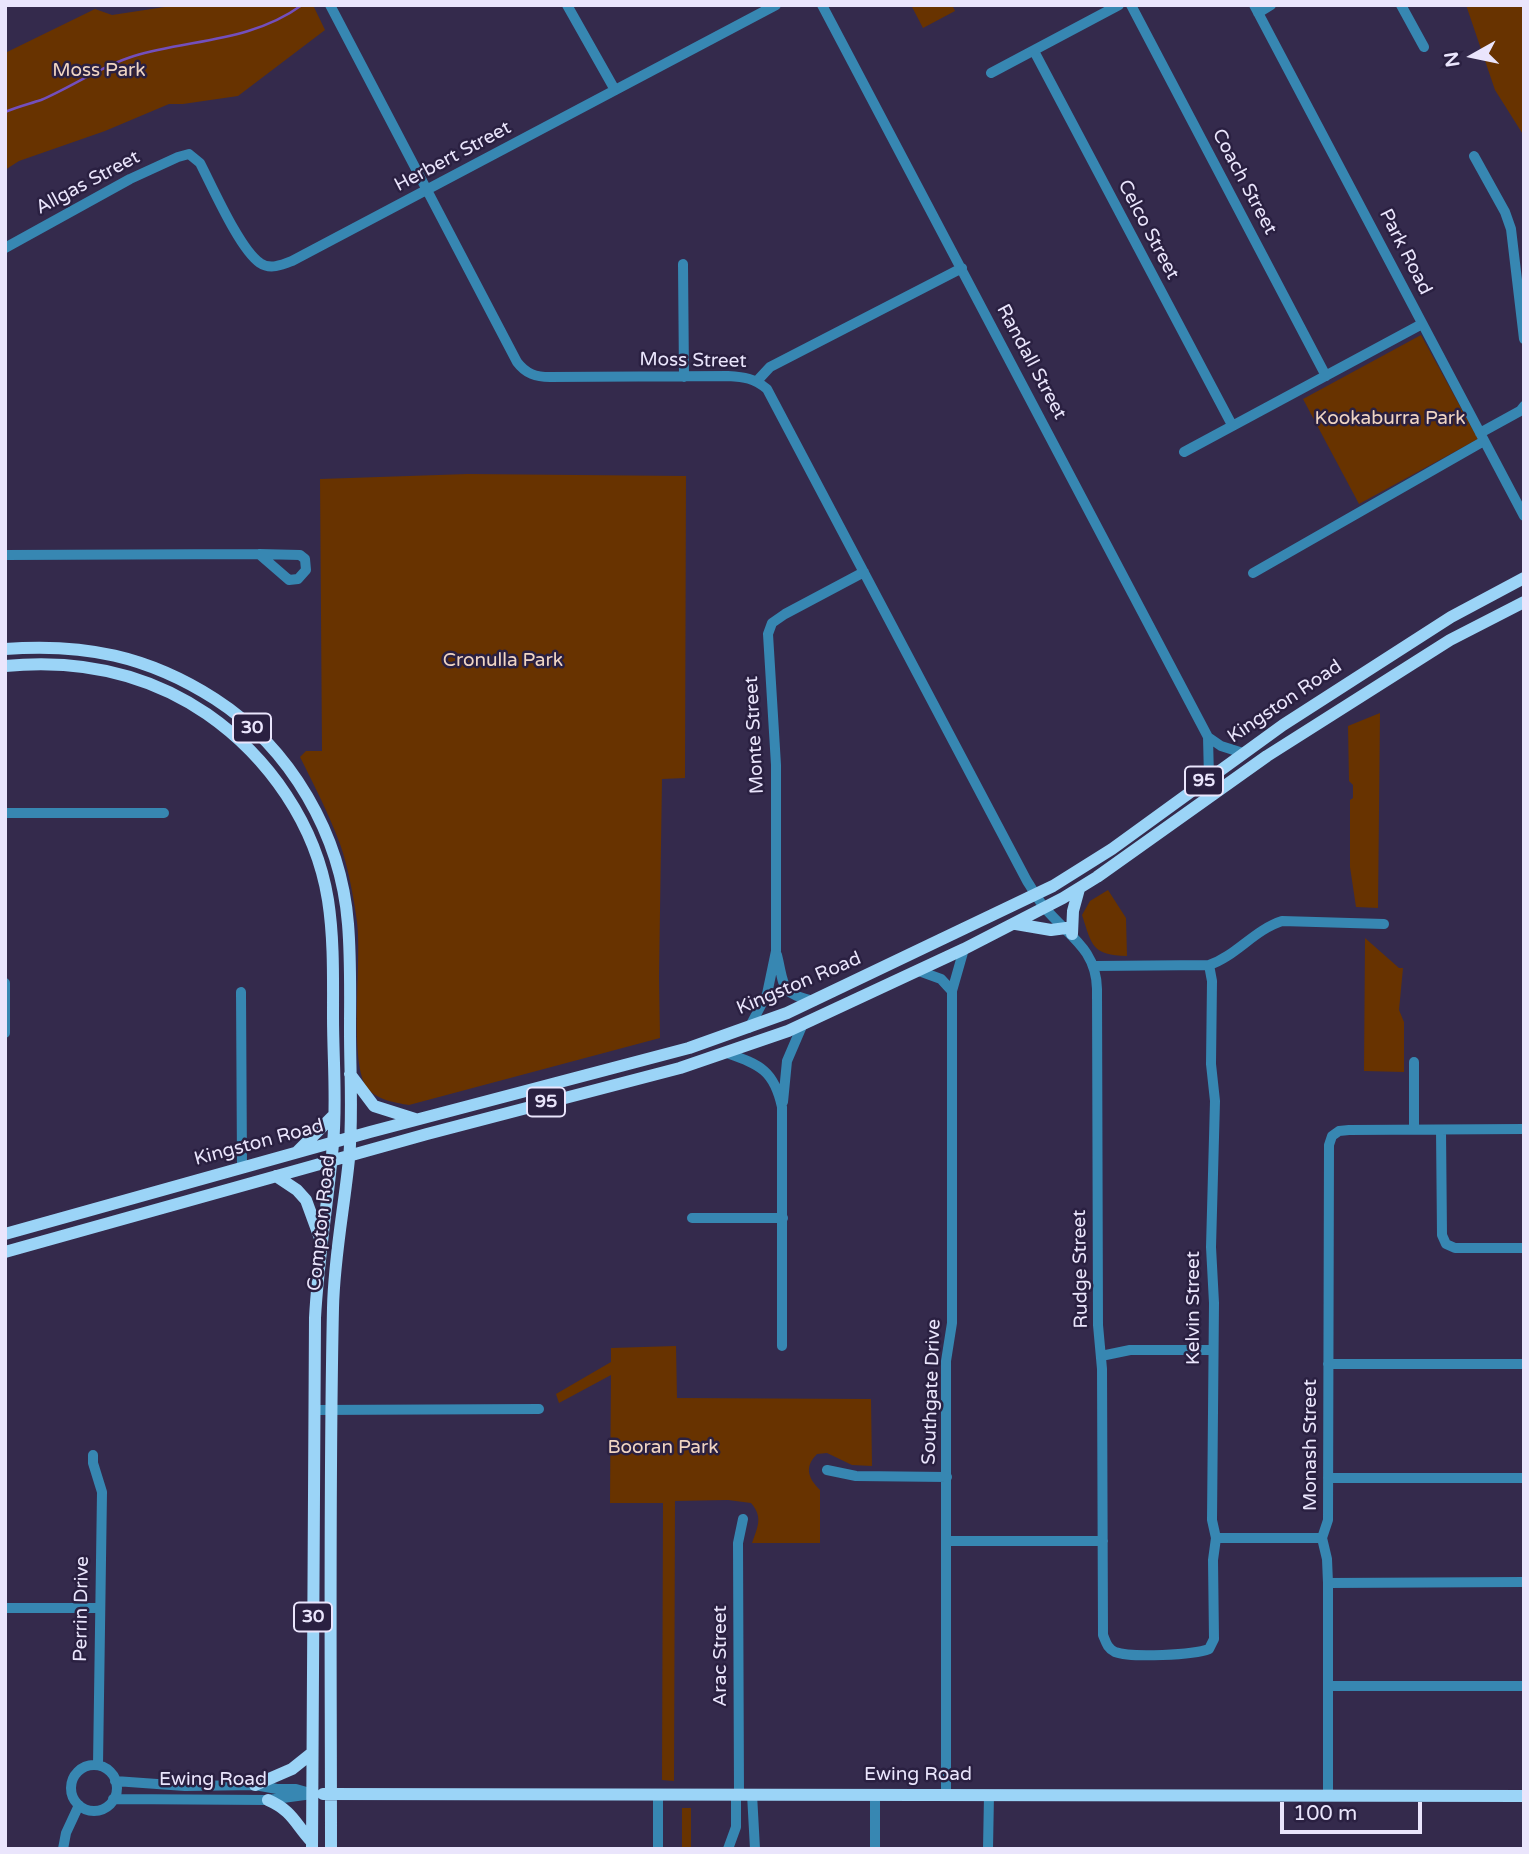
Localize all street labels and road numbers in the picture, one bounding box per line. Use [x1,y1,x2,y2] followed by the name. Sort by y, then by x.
[391,117,515,197] street label: Herbert Street
[1207,125,1281,239] street label: Coach Street
[32,146,144,220] street label: Allgas Street
[1112,176,1184,284] street label: Celco Street
[1374,205,1436,299] street label: Park Road
[991,301,1071,423] street label: Randall Street
[639,349,747,373] street label: Moss Street
[1223,655,1347,749] street label: Kingston Road
[741,675,769,795] street label: Monte Street
[233,714,271,742] road number: 30
[1185,766,1223,796] road number: 95
[733,948,865,1020] street label: Kingston Road
[527,1087,565,1116] road number: 95
[192,1115,326,1171] street label: Kingston Road
[304,1154,340,1292] street label: Compton Road
[1069,1209,1093,1329] street label: Rudge Street
[1183,1251,1205,1365] street label: Kelvin Street
[918,1319,946,1465] street label: Southgate Drive
[1300,1379,1322,1511] street label: Monash Street
[70,1556,94,1662] street label: Perrin Drive
[294,1602,332,1632] road number: 30
[710,1605,732,1707] street label: Arac Street
[864,1764,972,1786] street label: Ewing Road
[159,1769,267,1791] street label: Ewing Road

